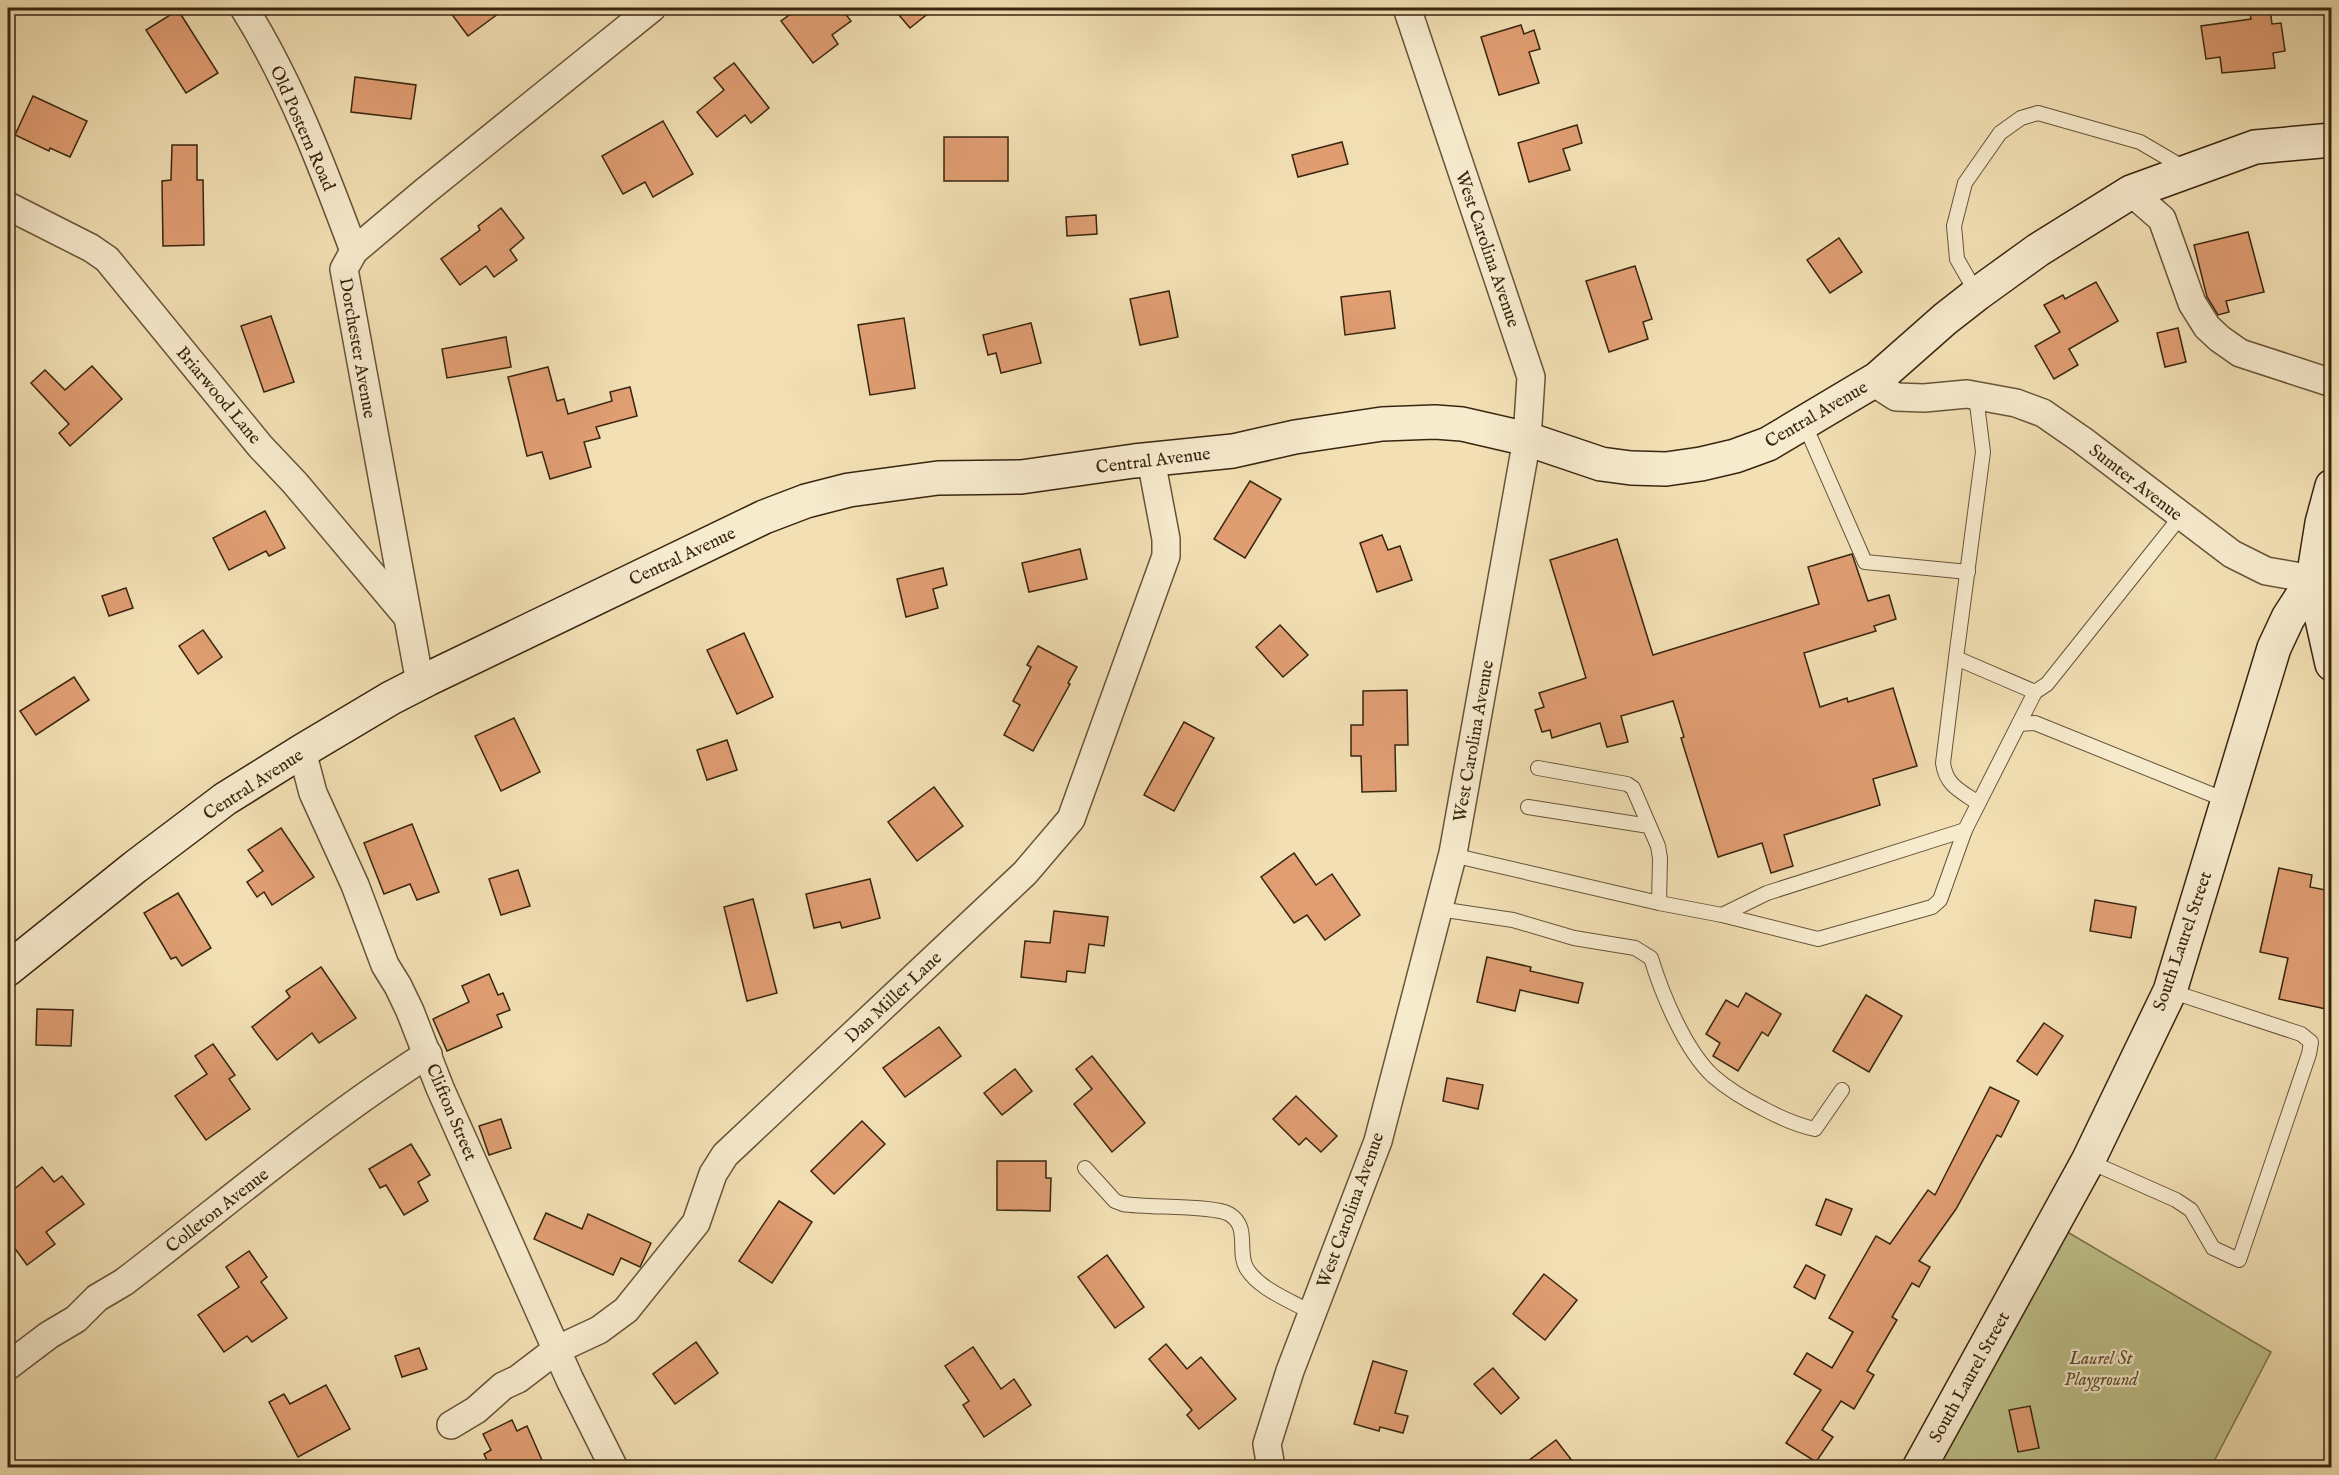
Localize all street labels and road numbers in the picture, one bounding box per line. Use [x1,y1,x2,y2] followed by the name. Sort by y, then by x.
[264,62,340,195] street label: Old Postern Road
[1449,168,1524,331] street label: West Carolina Avenue
[333,276,380,420] street label: Dorchester Avenue
[170,342,265,450] street label: Briarwood Lane
[1761,377,1872,454] street label: Central Avenue
[2084,440,2186,527] street label: Sumter Avenue
[1095,443,1212,480] street label: Central Avenue
[626,523,740,592] street label: Central Avenue
[1449,659,1500,824] street label: West Carolina Avenue
[199,744,308,826] street label: Central Avenue
[2149,869,2218,1014] street label: South Laurel Street
[841,947,947,1049] street label: Dan Miller Lane
[420,1061,481,1165] street label: Clifton Street
[1313,1130,1390,1291] street label: West Carolina Avenue
[162,1164,274,1259] street label: Colleton Avenue
[1925,1308,2016,1447] street label: South Laurel Street

